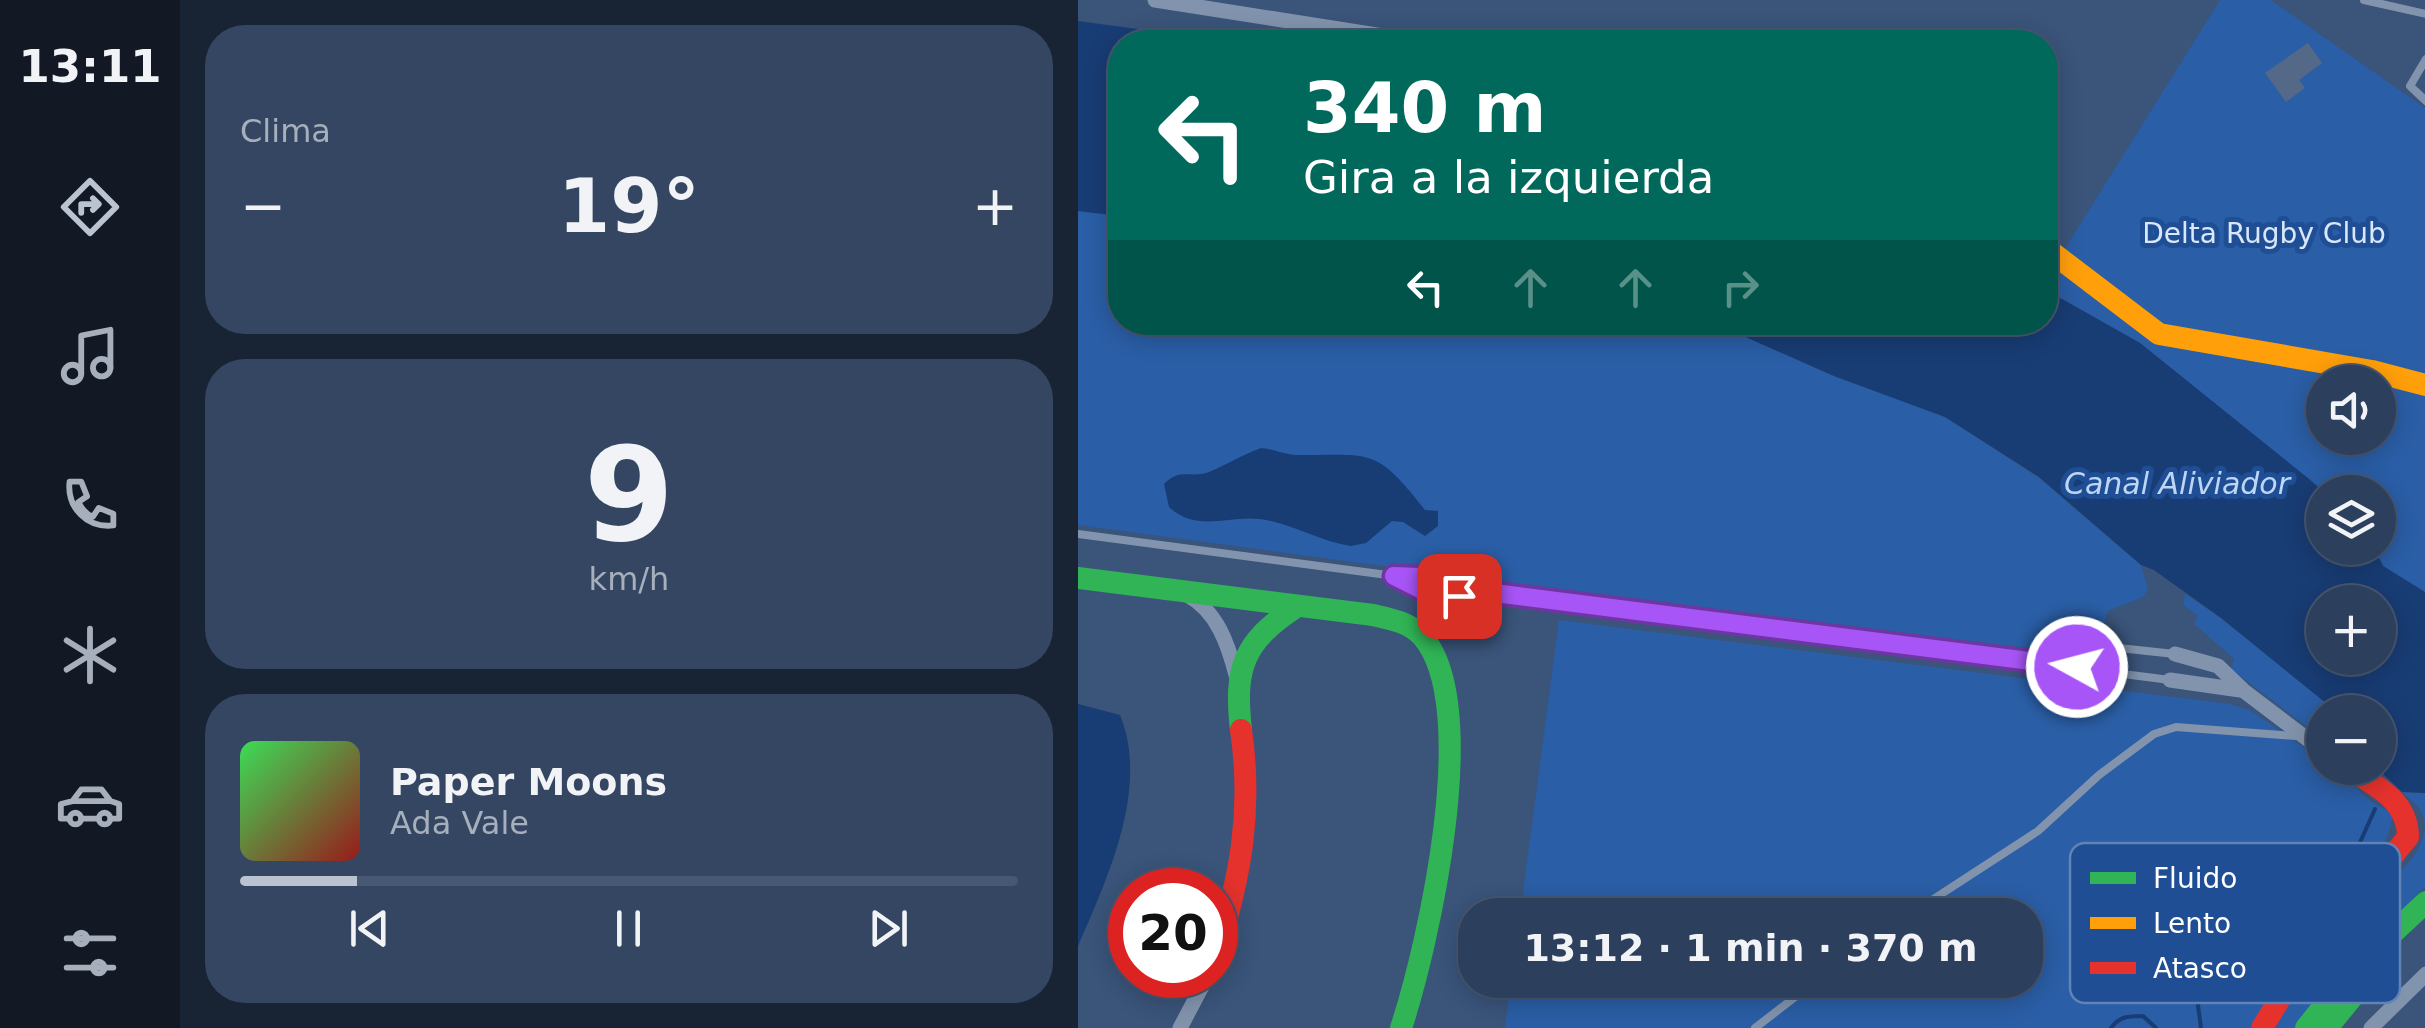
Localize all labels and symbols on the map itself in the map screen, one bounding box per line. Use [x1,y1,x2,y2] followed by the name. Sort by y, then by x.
[2142,217,2386,250] park label: Delta Rugby Club
[2064,466,2292,501] water label: Canal Aliviador
[1417,554,1502,639] pin
[2025,615,2129,719] position arrow
[2070,843,2400,1003] legend
[2153,862,2237,895] text: Fluido
[1108,868,1238,998] speed limit sign: 20
[2153,907,2231,940] text: Lento
[2153,952,2247,985] text: Atasco

